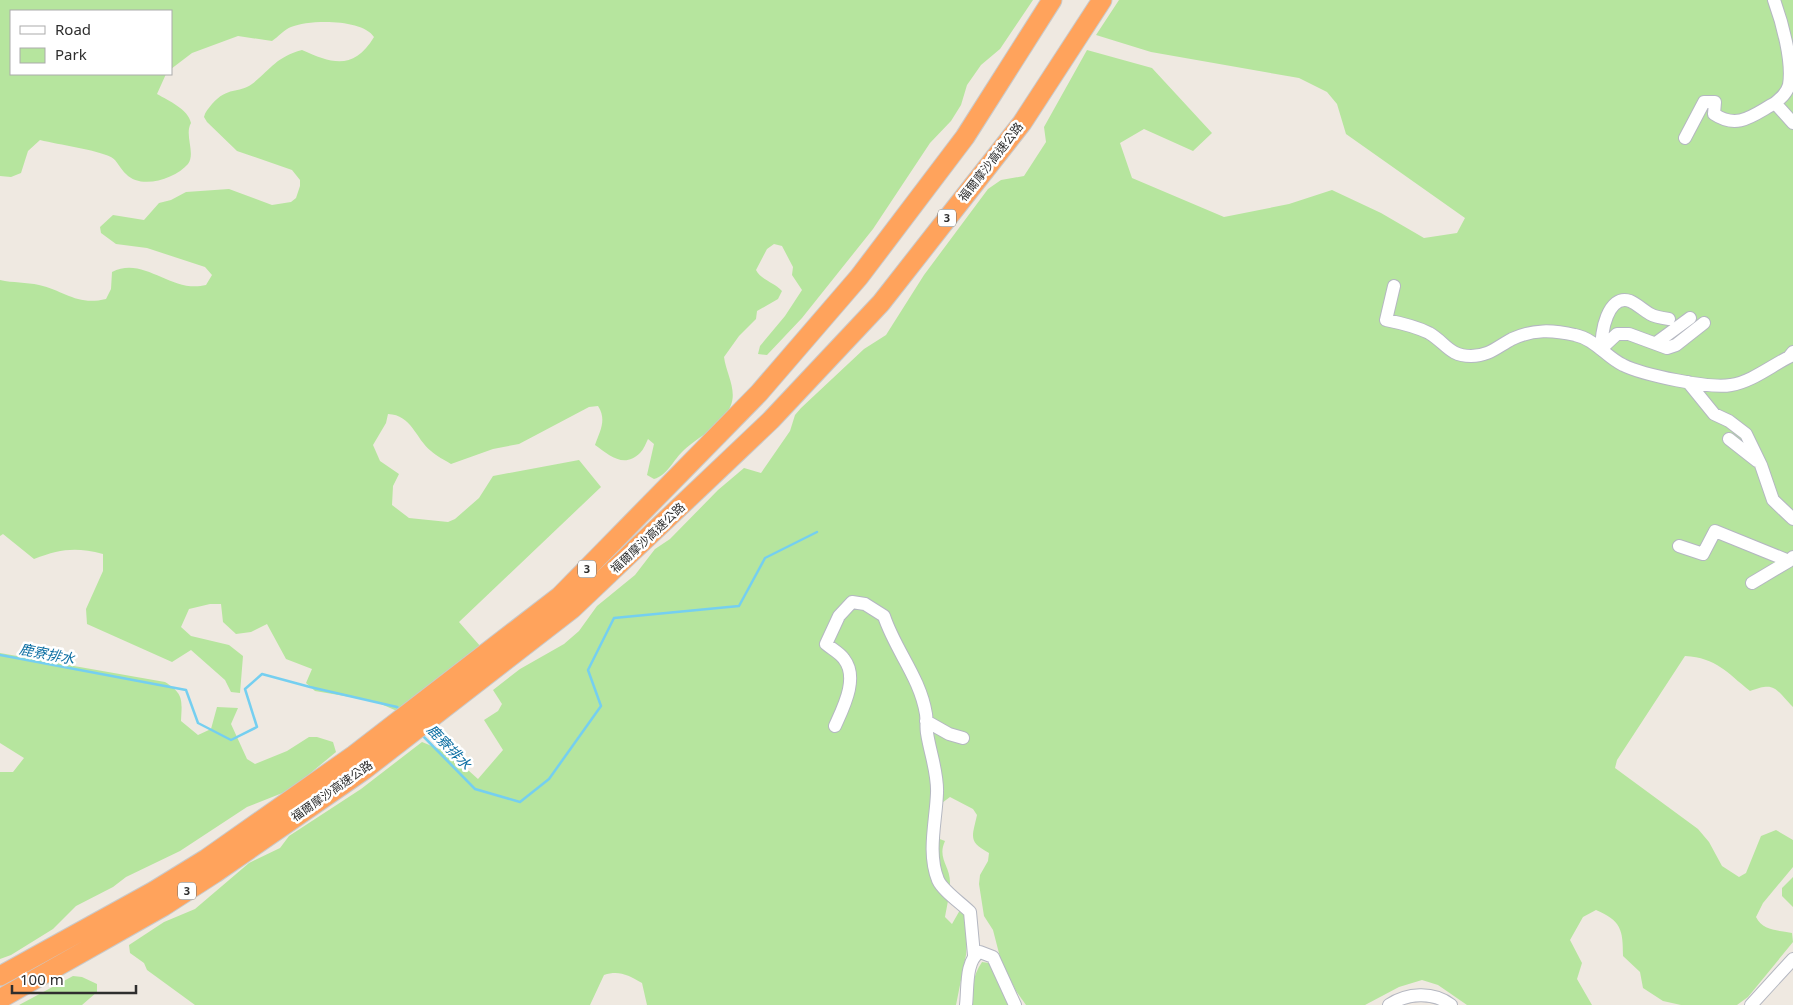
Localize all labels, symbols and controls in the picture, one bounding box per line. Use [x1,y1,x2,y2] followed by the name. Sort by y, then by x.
[10,10,172,75] legend
[55,19,91,39] text: Road
[55,44,87,64] text: Park
[954,119,1027,205] street label: 福爾摩沙高速公路
[938,210,956,227] road number: 3
[607,499,689,577] street label: 福爾摩沙高速公路
[578,560,596,578] road number: 3
[18,639,77,668] water label: 鹿寮排水
[423,720,476,774] water label: 鹿寮排水
[288,756,376,825] street label: 福爾摩沙高速公路
[178,882,196,899] road number: 3
[12,962,136,994] scale bar
[20,969,64,989] text: 100 m

